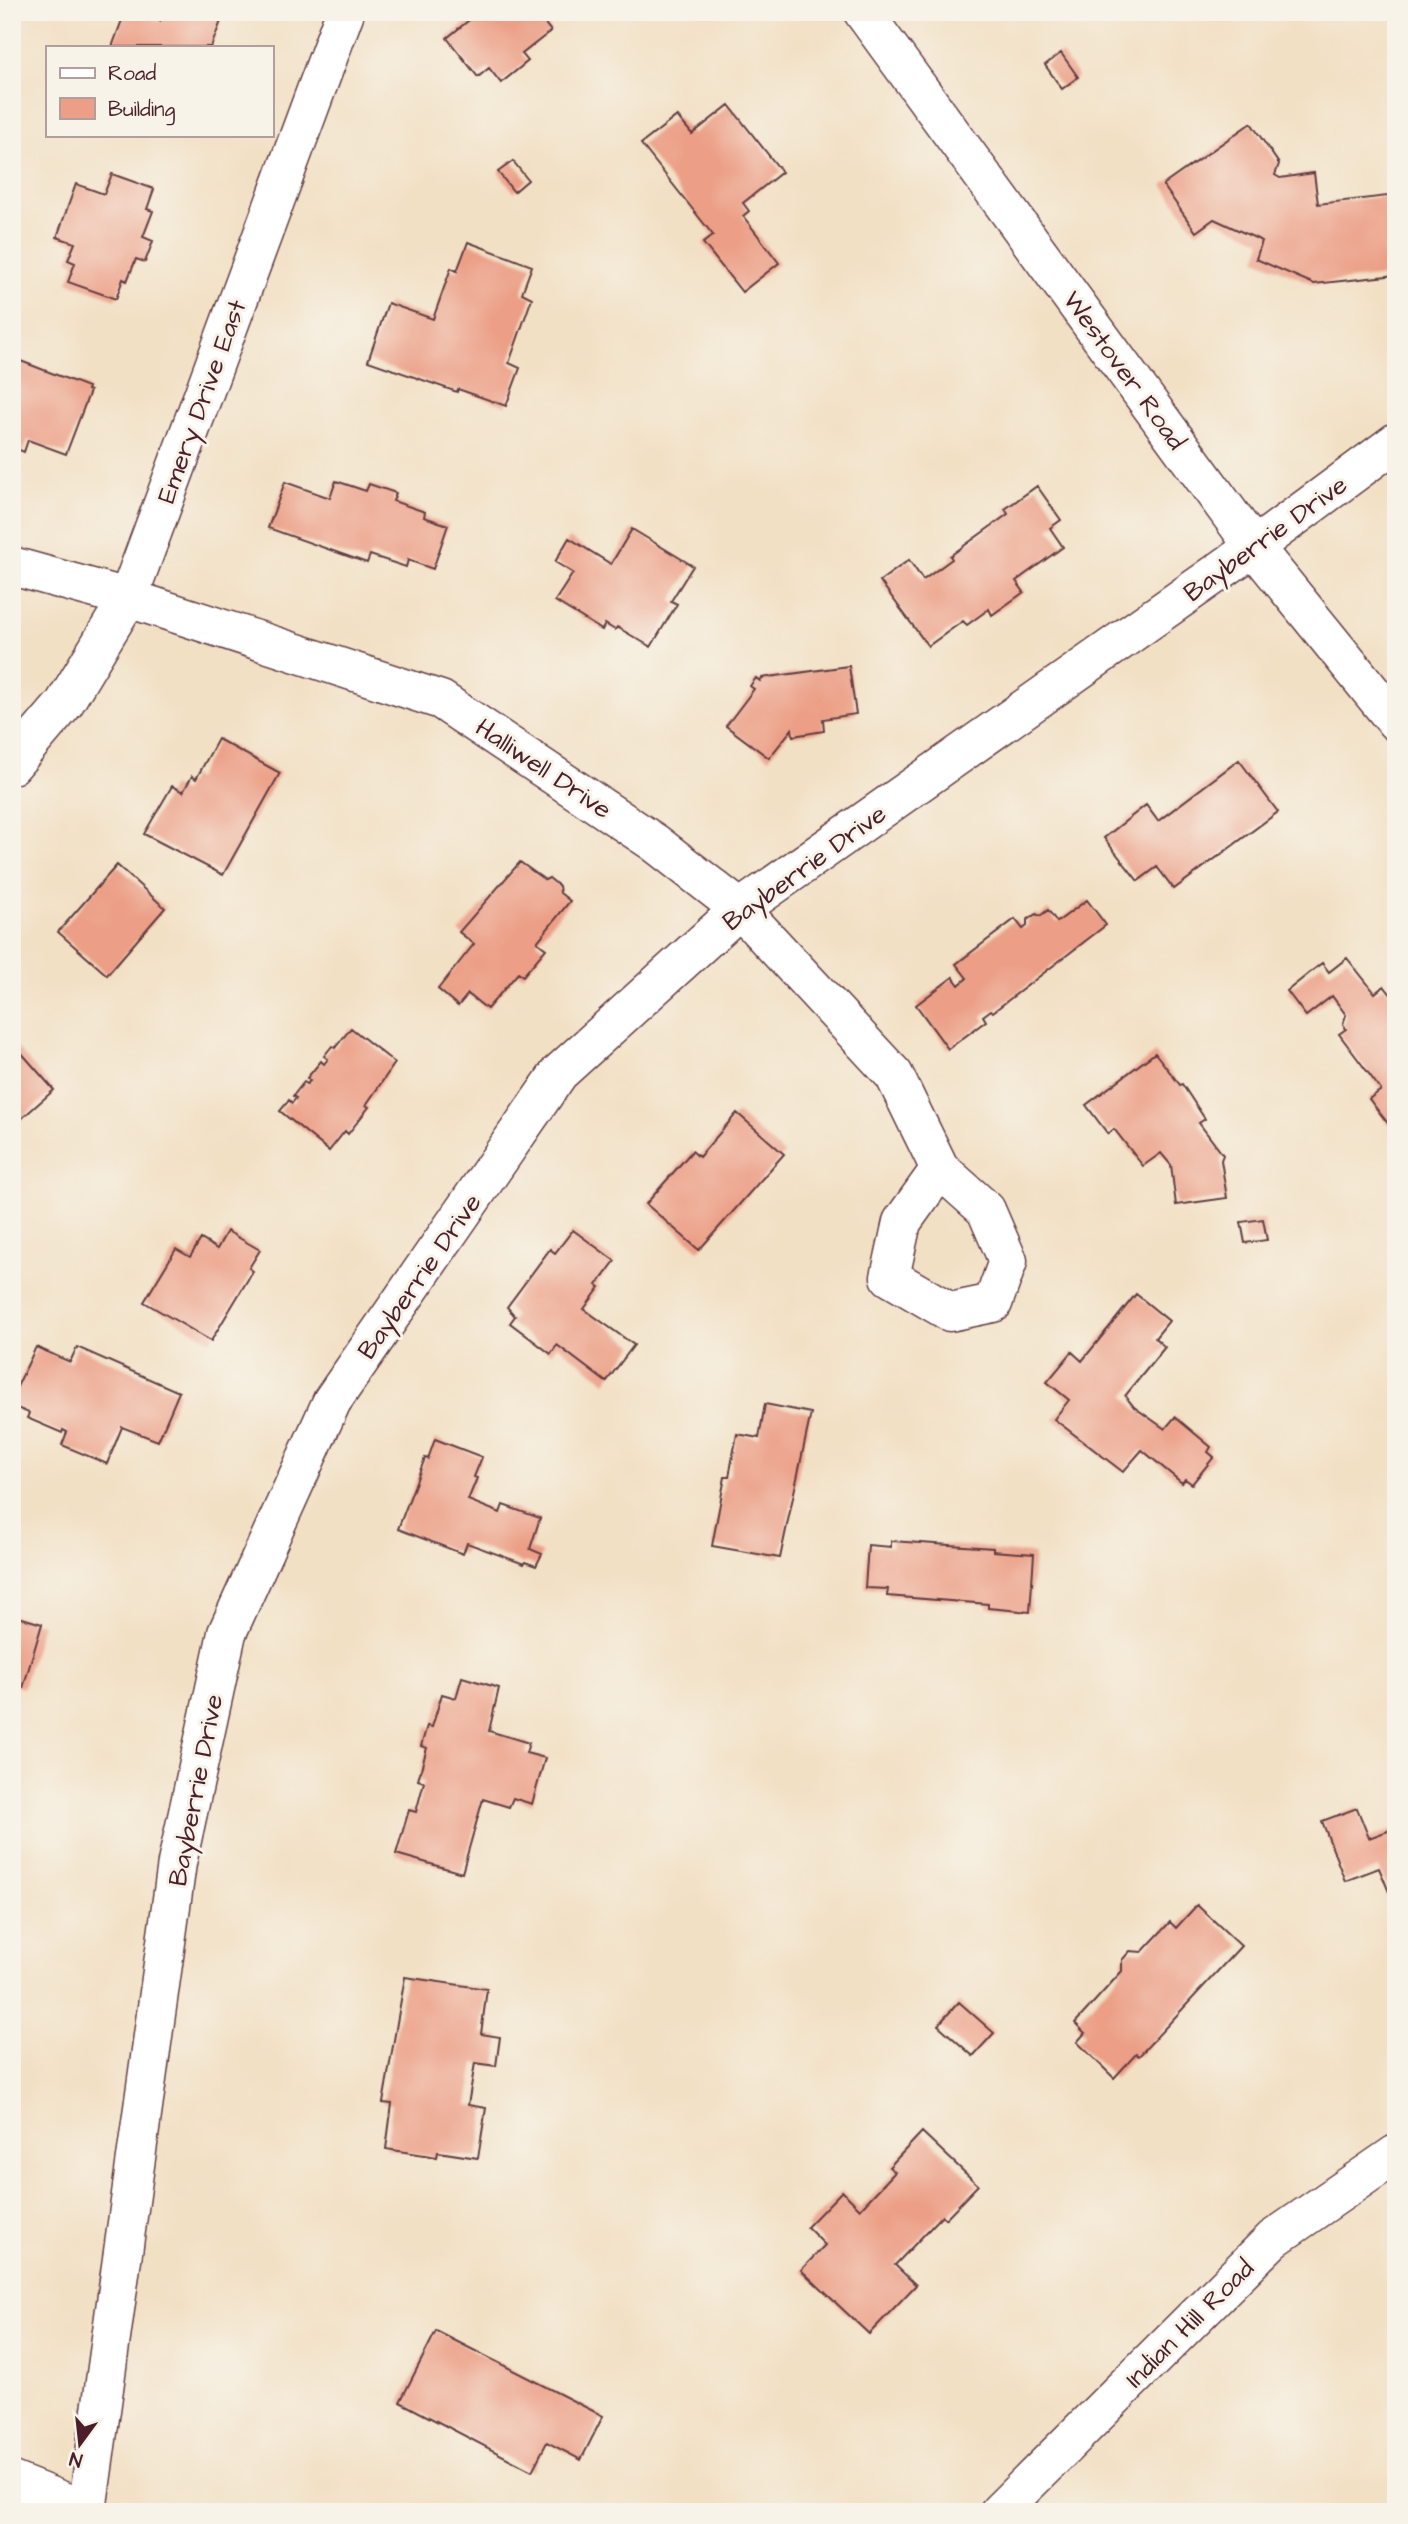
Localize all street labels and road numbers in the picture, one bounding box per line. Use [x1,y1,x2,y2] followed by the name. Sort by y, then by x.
[1054,284,1194,458] street label: Westover Road
[148,294,257,509] street label: Emery Drive East
[1176,467,1356,612] street label: Bayberrie Drive
[468,710,619,828] street label: Halliwell Drive
[715,796,895,941] street label: Bayberrie Drive
[349,1187,492,1368] street label: Bayberrie Drive
[160,1691,234,1889] street label: Bayberrie Drive
[1117,2251,1262,2396] street label: Indian Hill Road

